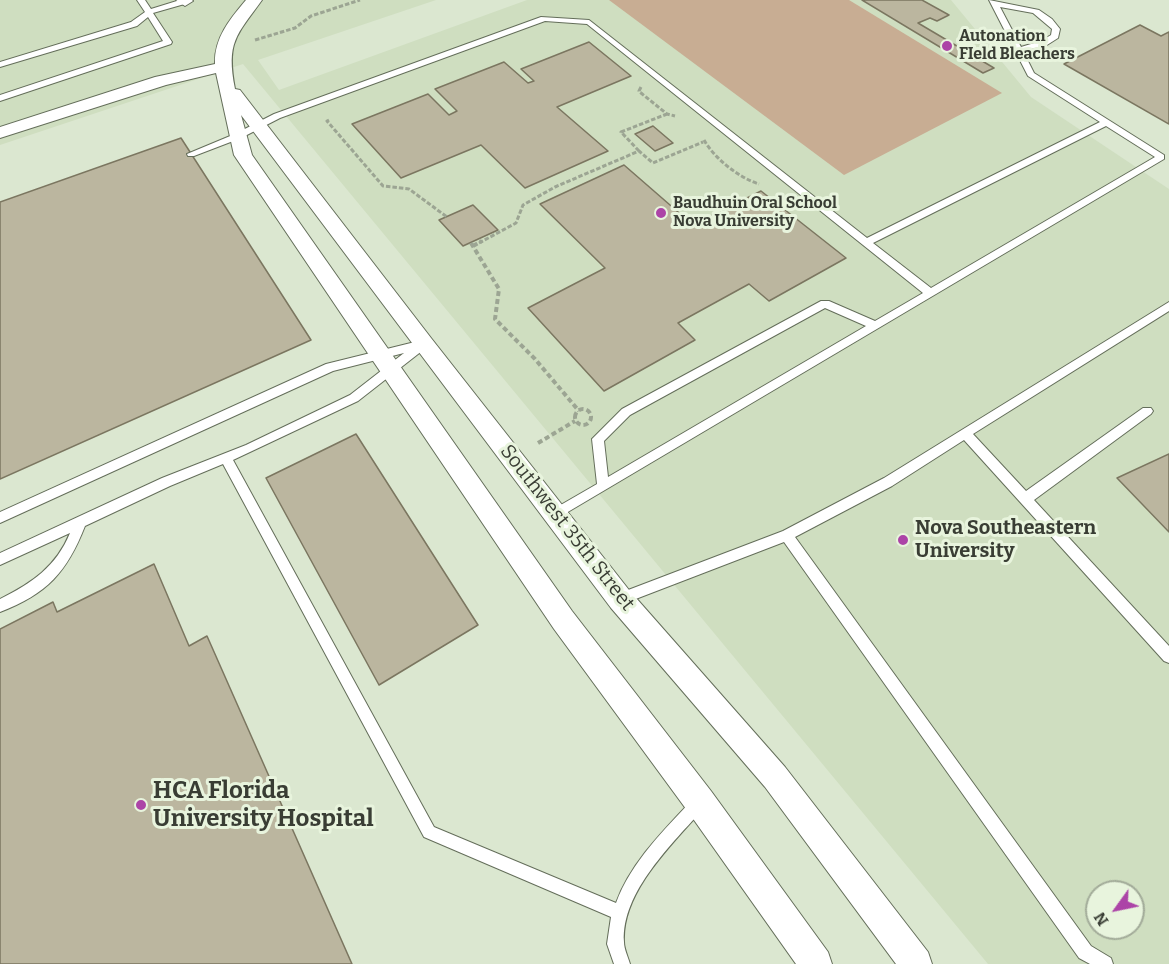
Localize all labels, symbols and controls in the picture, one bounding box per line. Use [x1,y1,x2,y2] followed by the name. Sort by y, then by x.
[959,27,1075,65] place label: Autonation FIeld Bleachers
[940,39,954,53] marker: Autonation FIeld Bleachers
[673,194,837,232] place label: Baudhuin Oral School Nova University
[654,206,668,220] marker: Baudhuin Oral School Nova University
[495,440,639,616] street label: Southwest 35th Street
[915,516,1096,563] place label: Nova Southeastern University
[896,533,910,547] marker: Nova Southeastern University
[153,777,374,833] place label: HCA Florida University Hospital
[134,798,148,812] marker: HCA Florida University Hospital
[1085,880,1145,940] north arrow
[1090,909,1112,929] text: N

